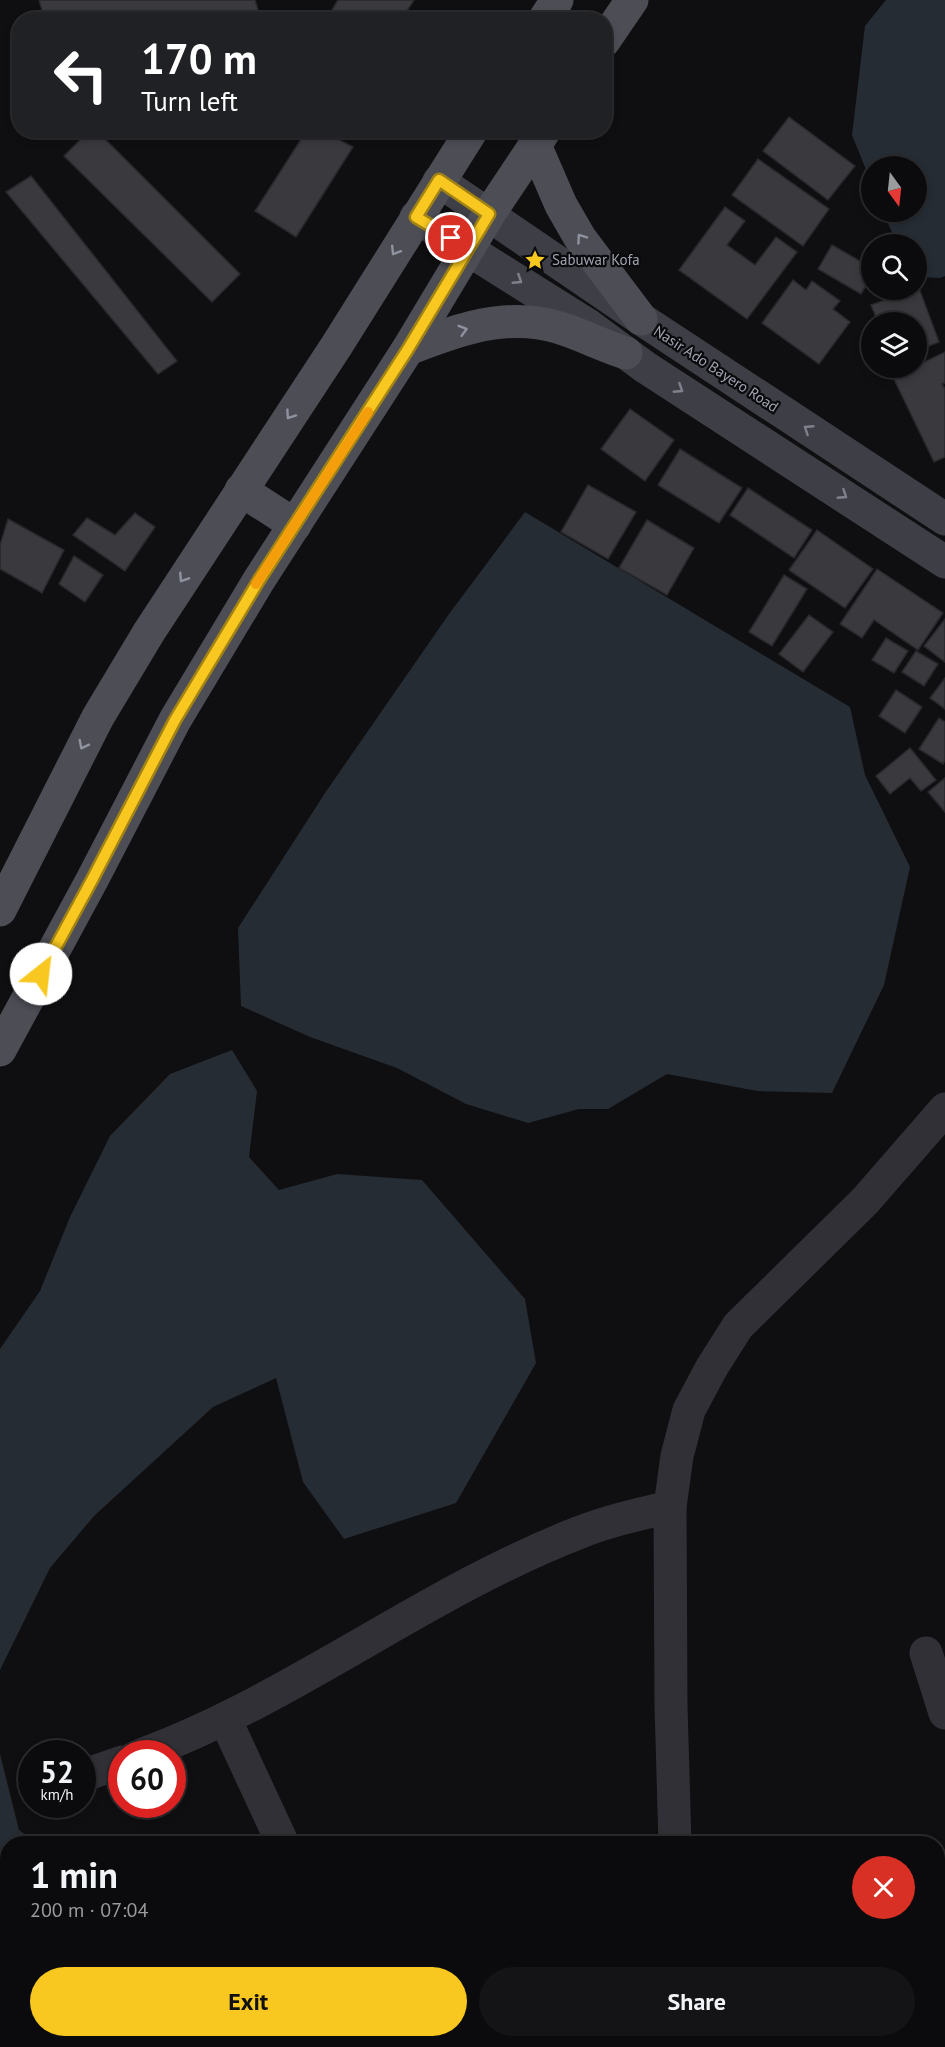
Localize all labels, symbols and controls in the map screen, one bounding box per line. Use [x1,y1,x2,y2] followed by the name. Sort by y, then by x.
[141,31,257,86] text: 170 m
[42,36,120,114] icon: left
[141,84,238,118] text: Turn left
[861,156,927,222] north arrow
[861,156,927,378] map controls
[425,212,476,263] pin
[434,221,467,254] icon: arrive
[577,234,588,245] one-way arrow
[861,234,927,300] button: search
[391,245,403,255] one-way arrow
[523,248,547,272] place icon: Sabuwar Kofa
[552,250,640,269] place label: Sabuwar Kofa
[511,273,522,284] one-way arrow
[861,312,927,378] button: layers
[650,321,782,416] street label: Nasir Ado Bayero Road
[457,325,468,337] one-way arrow
[673,382,684,393] one-way arrow
[286,408,297,419] one-way arrow
[804,425,815,436] one-way arrow
[836,488,847,499] one-way arrow
[179,572,191,582] one-way arrow
[79,739,90,750] one-way arrow
[9,942,73,1006] position arrow
[108,1740,186,1818] speed limit sign: 60
[40,1752,74,1791] text: 52
[41,1785,73,1804] text: km/h
[30,1851,118,1898] text: 1 min
[852,1856,915,1919] button: close
[30,1897,148,1923] text: 200 m · 07:04
[30,1967,467,2036] button: Exit
[479,1967,915,2036] button: Share

